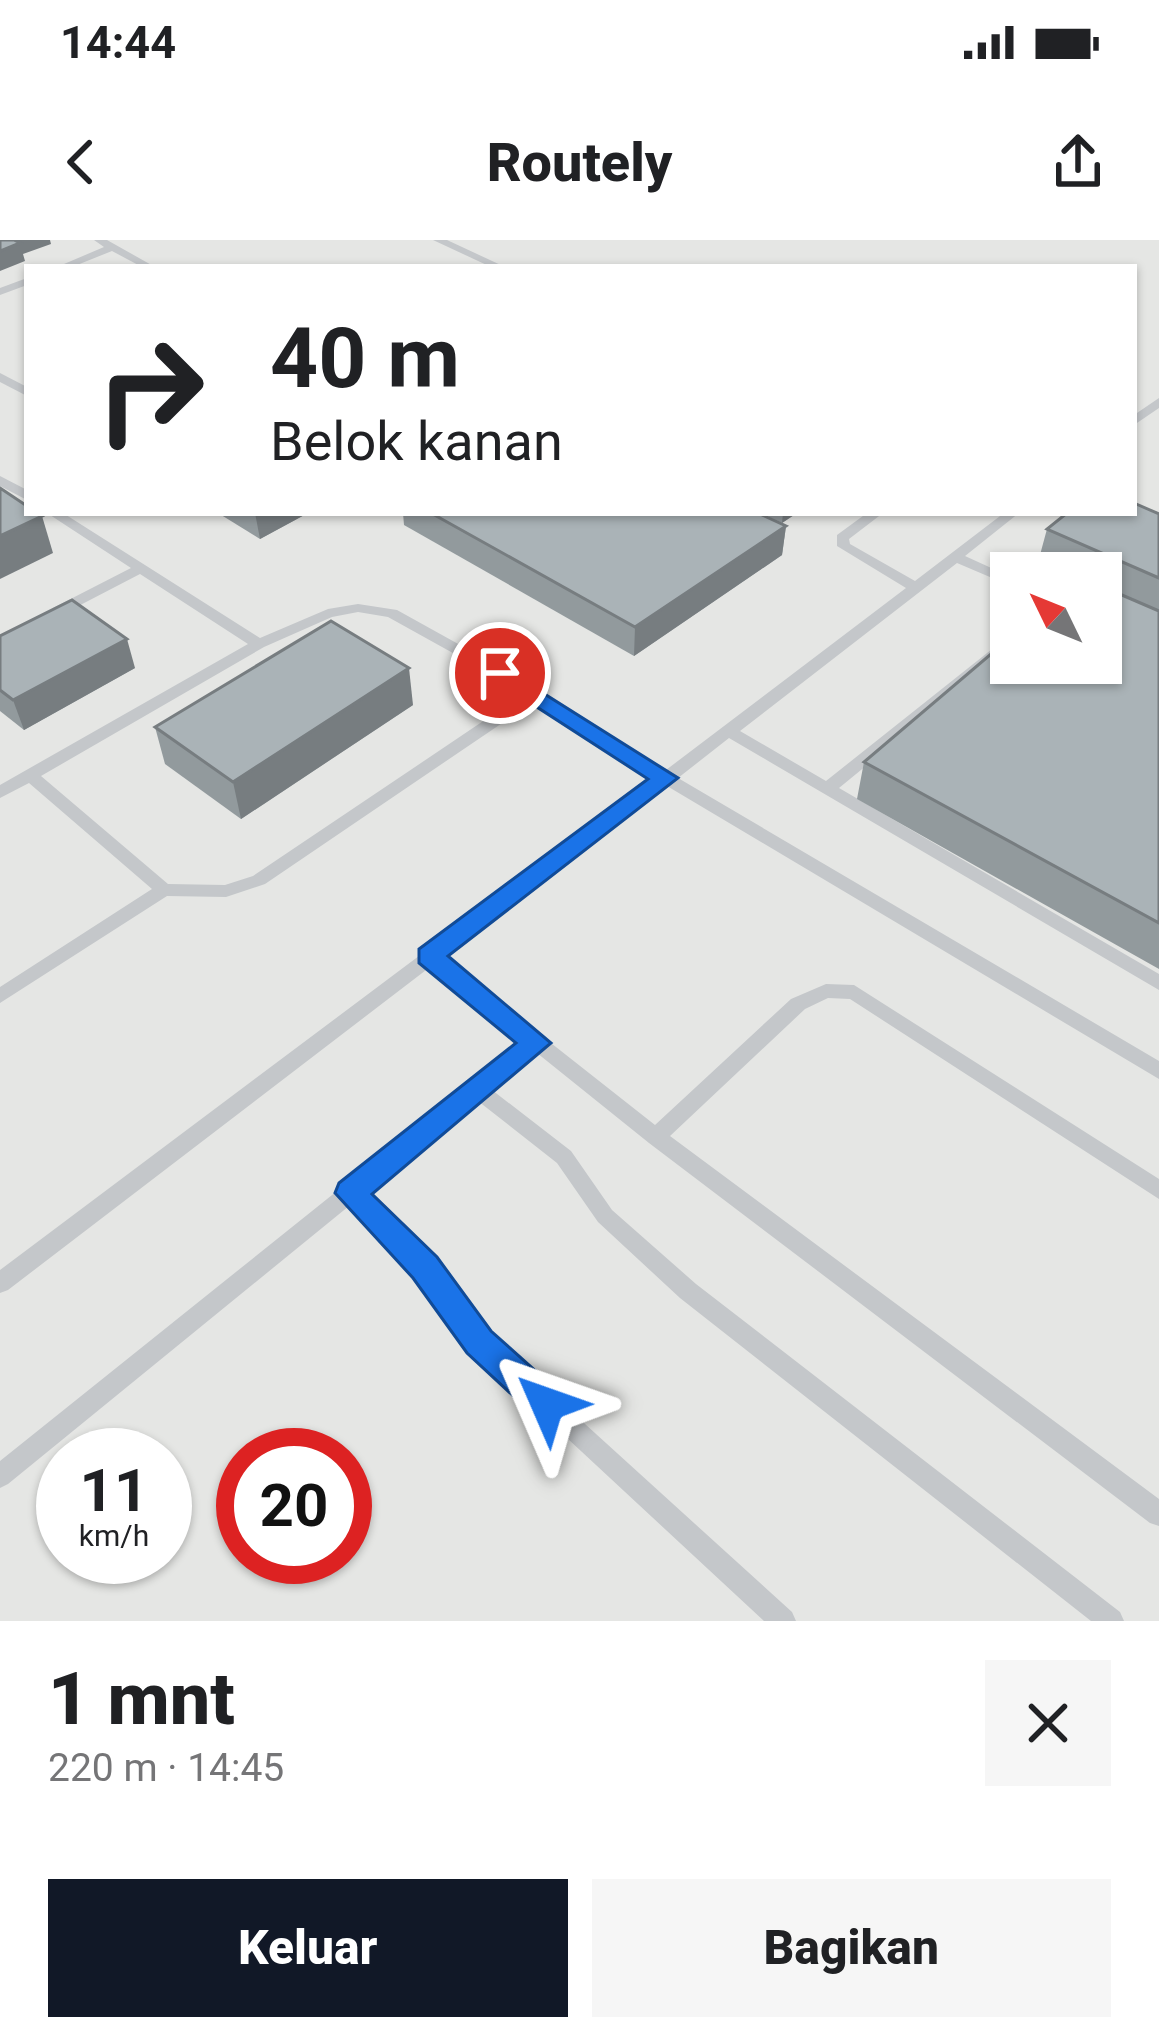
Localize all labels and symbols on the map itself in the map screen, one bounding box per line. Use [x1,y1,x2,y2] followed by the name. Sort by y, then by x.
[990,552,1122,684] north arrow
[449,622,551,724] pin
[484,1341,610,1467] position arrow
[216,1428,372,1584] speed limit sign: 20

